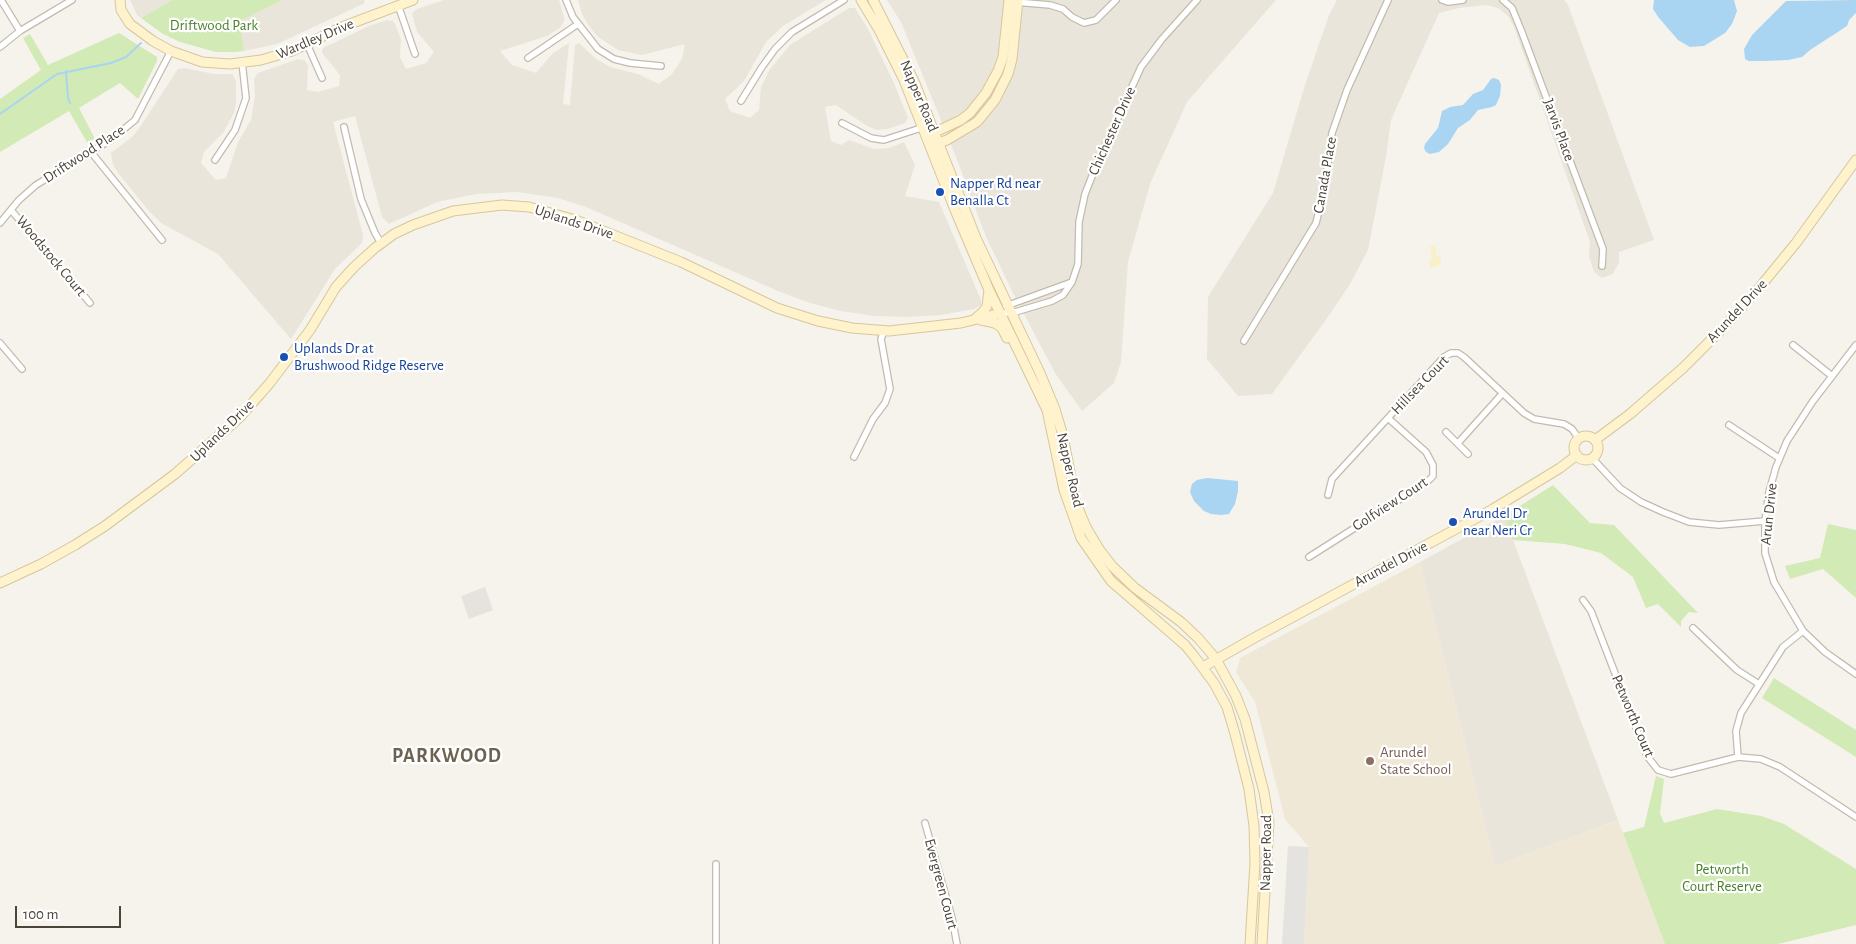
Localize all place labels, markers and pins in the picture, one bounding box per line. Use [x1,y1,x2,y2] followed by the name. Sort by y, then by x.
[950,174,1041,209] place label: Napper Rd near Benalla Ct
[934,186,946,198] marker: Napper Rd near Benalla Ct
[294,339,444,374] place label: Uplands Dr at Brushwood Ridge Reserve
[278,351,290,363] marker: Uplands Dr at Brushwood Ridge Reserve
[1463,504,1532,539] place label: Arundel Dr near Neri Cr
[1447,516,1459,528] marker: Arundel Dr near Neri Cr
[1380,743,1452,778] place label: Arundel State School
[1364,755,1376,767] marker: Arundel State School

